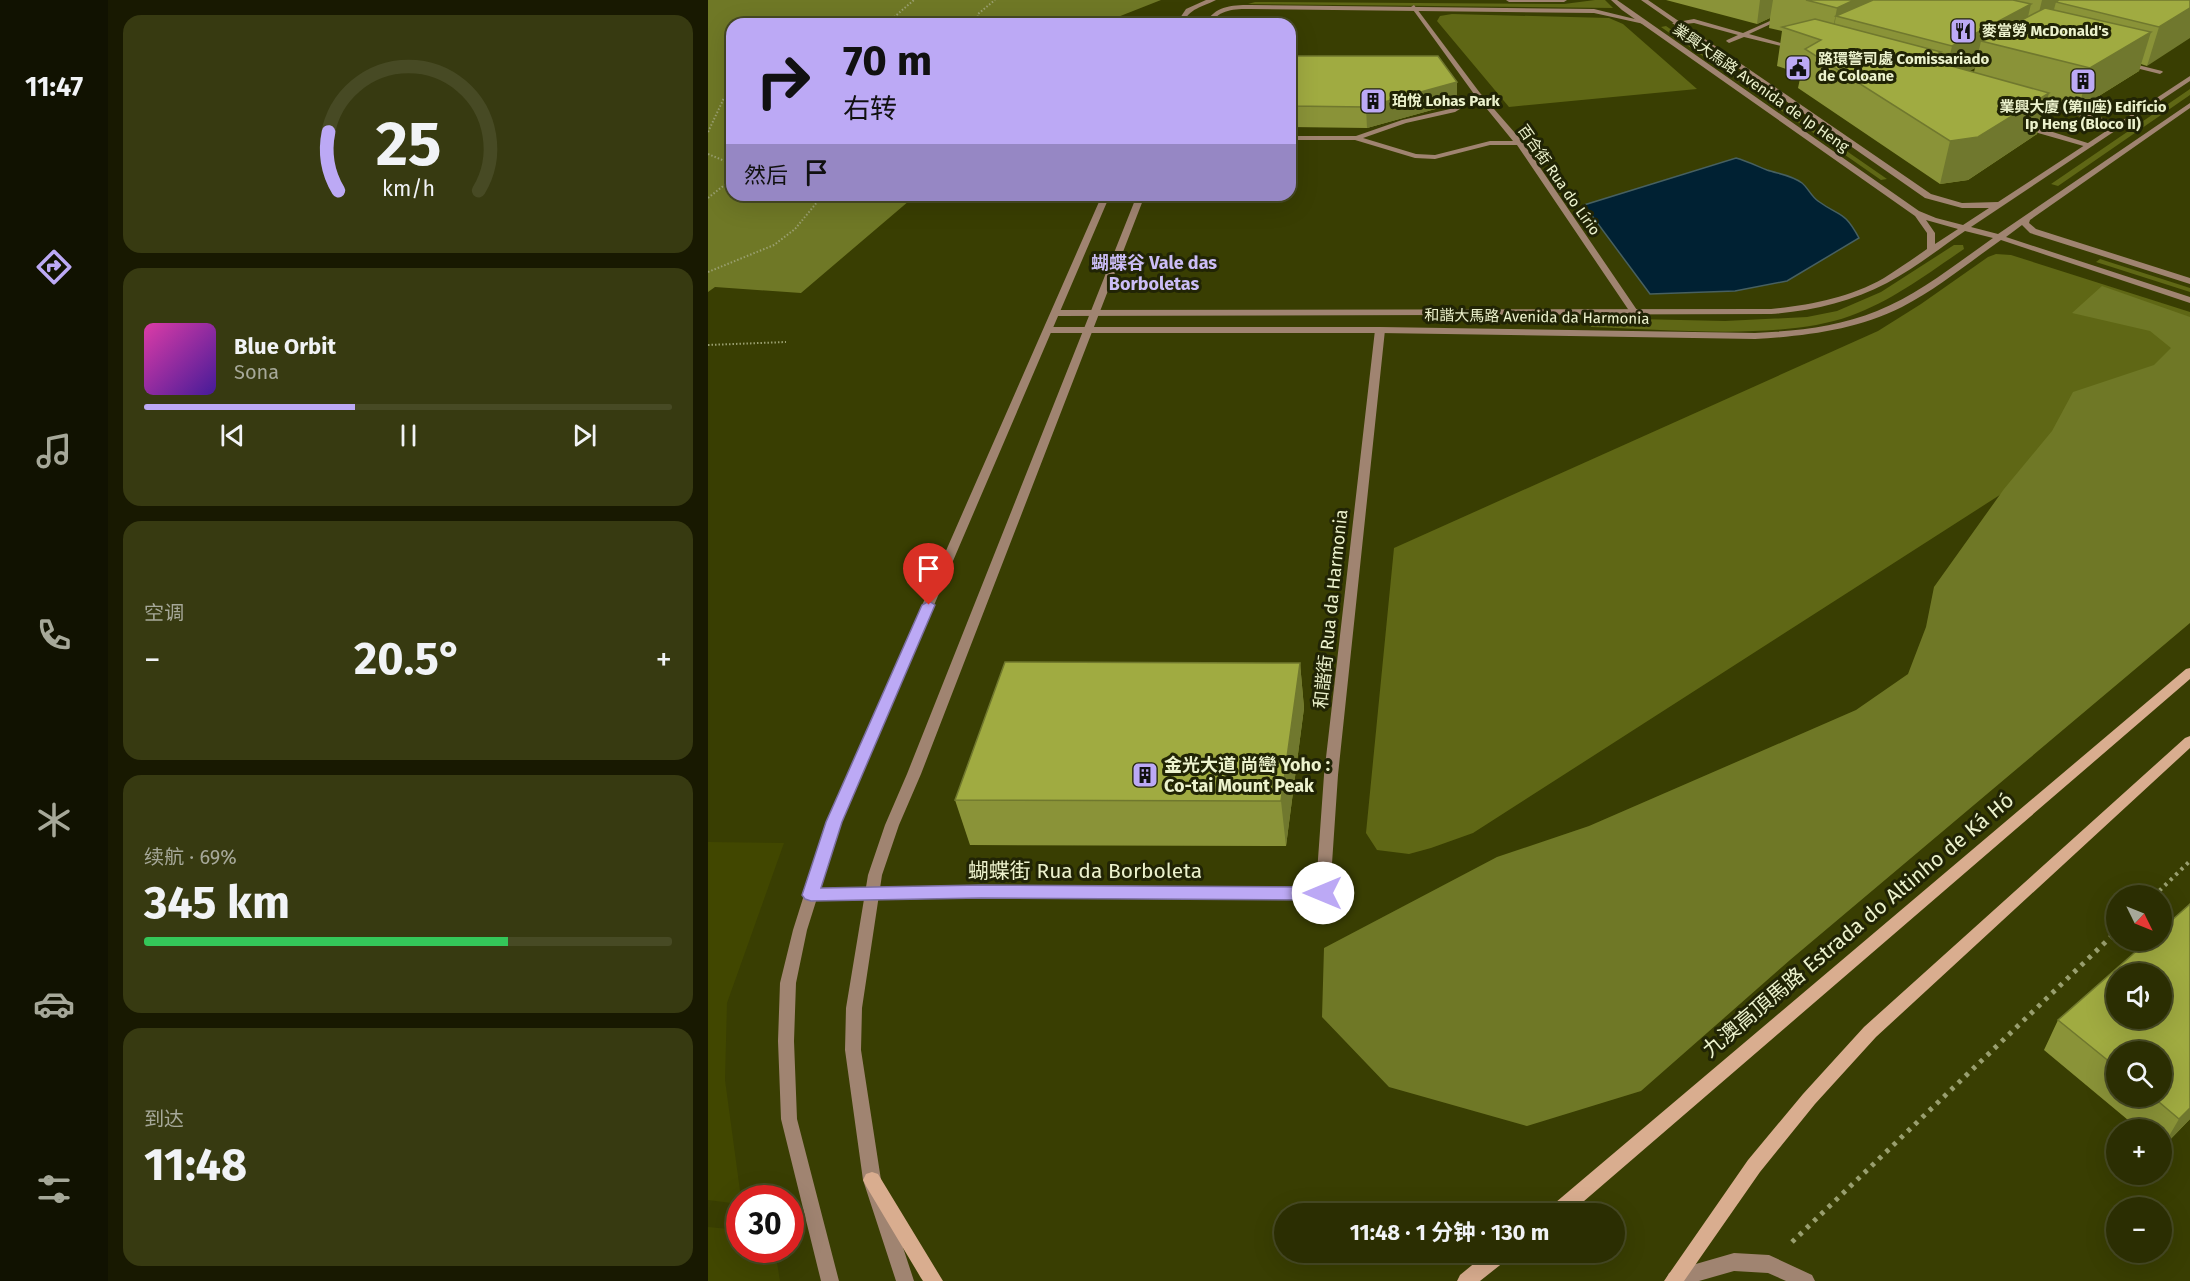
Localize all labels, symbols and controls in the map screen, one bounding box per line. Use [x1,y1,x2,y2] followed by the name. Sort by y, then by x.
[1948,16,1978,46] restaurant icon: 麥當勞 McDonald's
[1670,20,1853,156] street label: 業興大馬路 Avenida de Ip Heng
[1982,22,2109,40] place label: 麥當勞 McDonald's
[843,36,932,86] text: 70 m
[744,42,822,120] icon: right
[1818,50,1989,85] place label: 路環警司處 Comissariado de Coloane
[1783,53,1813,83] public building icon: 路環警司處 Comissariado de Coloane
[2068,66,2098,96] building icon: 業興大廈 (第II座) Edifício Ip Heng (Bloco II)
[25,71,83,103] text: 11:47
[1358,86,1388,116] building icon: 珀悅 Lohas Park
[1392,92,1501,110] place label: 珀悅 Lohas Park
[843,93,897,125] text: 右转
[1999,98,2167,133] place label: 業興大廈 (第II座) Edifício Ip Heng (Bloco II)
[375,107,441,182] text: 25
[1514,121,1604,239] street label: 百合街 Rua do Lírio
[800,156,833,189] icon: arrive
[744,162,788,189] text: 然后
[381,176,435,202] text: km/h
[33,246,75,288] icon: directions
[1091,252,1217,295] district label: 蝴蝶谷 Vale das Borboletas
[1424,306,1650,328] street label: 和諧大馬路 Avenida da Harmonia
[234,333,336,360] text: Blue Orbit
[234,360,279,384] text: Sona
[216,419,249,452] icon: previous
[392,419,425,452] icon: pause
[568,419,601,452] icon: next
[33,430,75,472] icon: music
[1310,508,1352,710] street label: 和諧街 Rua da Harmonia
[903,543,954,605] pin
[912,552,945,585] icon: arrive
[144,601,184,625] text: 空调
[33,614,75,656] icon: phone
[354,632,462,686] text: 20.5°
[144,640,161,680] text: −
[656,640,672,680] text: +
[1164,754,1330,797] place label: 金光大道 尚巒 Yoho : Co-tai Mount Peak
[1130,760,1160,790] building icon: 金光大道 尚巒 Yoho : Co-tai Mount Peak
[1697,787,2019,1063] street label: 九澳高頂馬路 Estrada do Altinho de Ká Hó
[33,799,75,841] icon: climate
[144,845,237,869] text: 续航 · 69%
[968,858,1202,884] street label: 蝴蝶街 Rua da Borboleta
[1291,861,1355,925] position arrow
[144,876,290,930] text: 345 km
[2106,885,2172,951] north arrow
[2106,885,2172,1263] map controls
[2106,963,2172,1029] button: sound
[33,983,75,1025] icon: car
[2106,1041,2172,1107] button: search
[144,1107,184,1131] text: 到达
[2106,1119,2172,1185] button: +
[144,1138,247,1192] text: 11:48
[33,1168,75,1210] icon: filters
[726,1185,804,1263] speed limit sign: 30
[2106,1197,2172,1263] button: −
[1350,1219,1549,1246] text: 11:48 · 1 分钟 · 130 m

